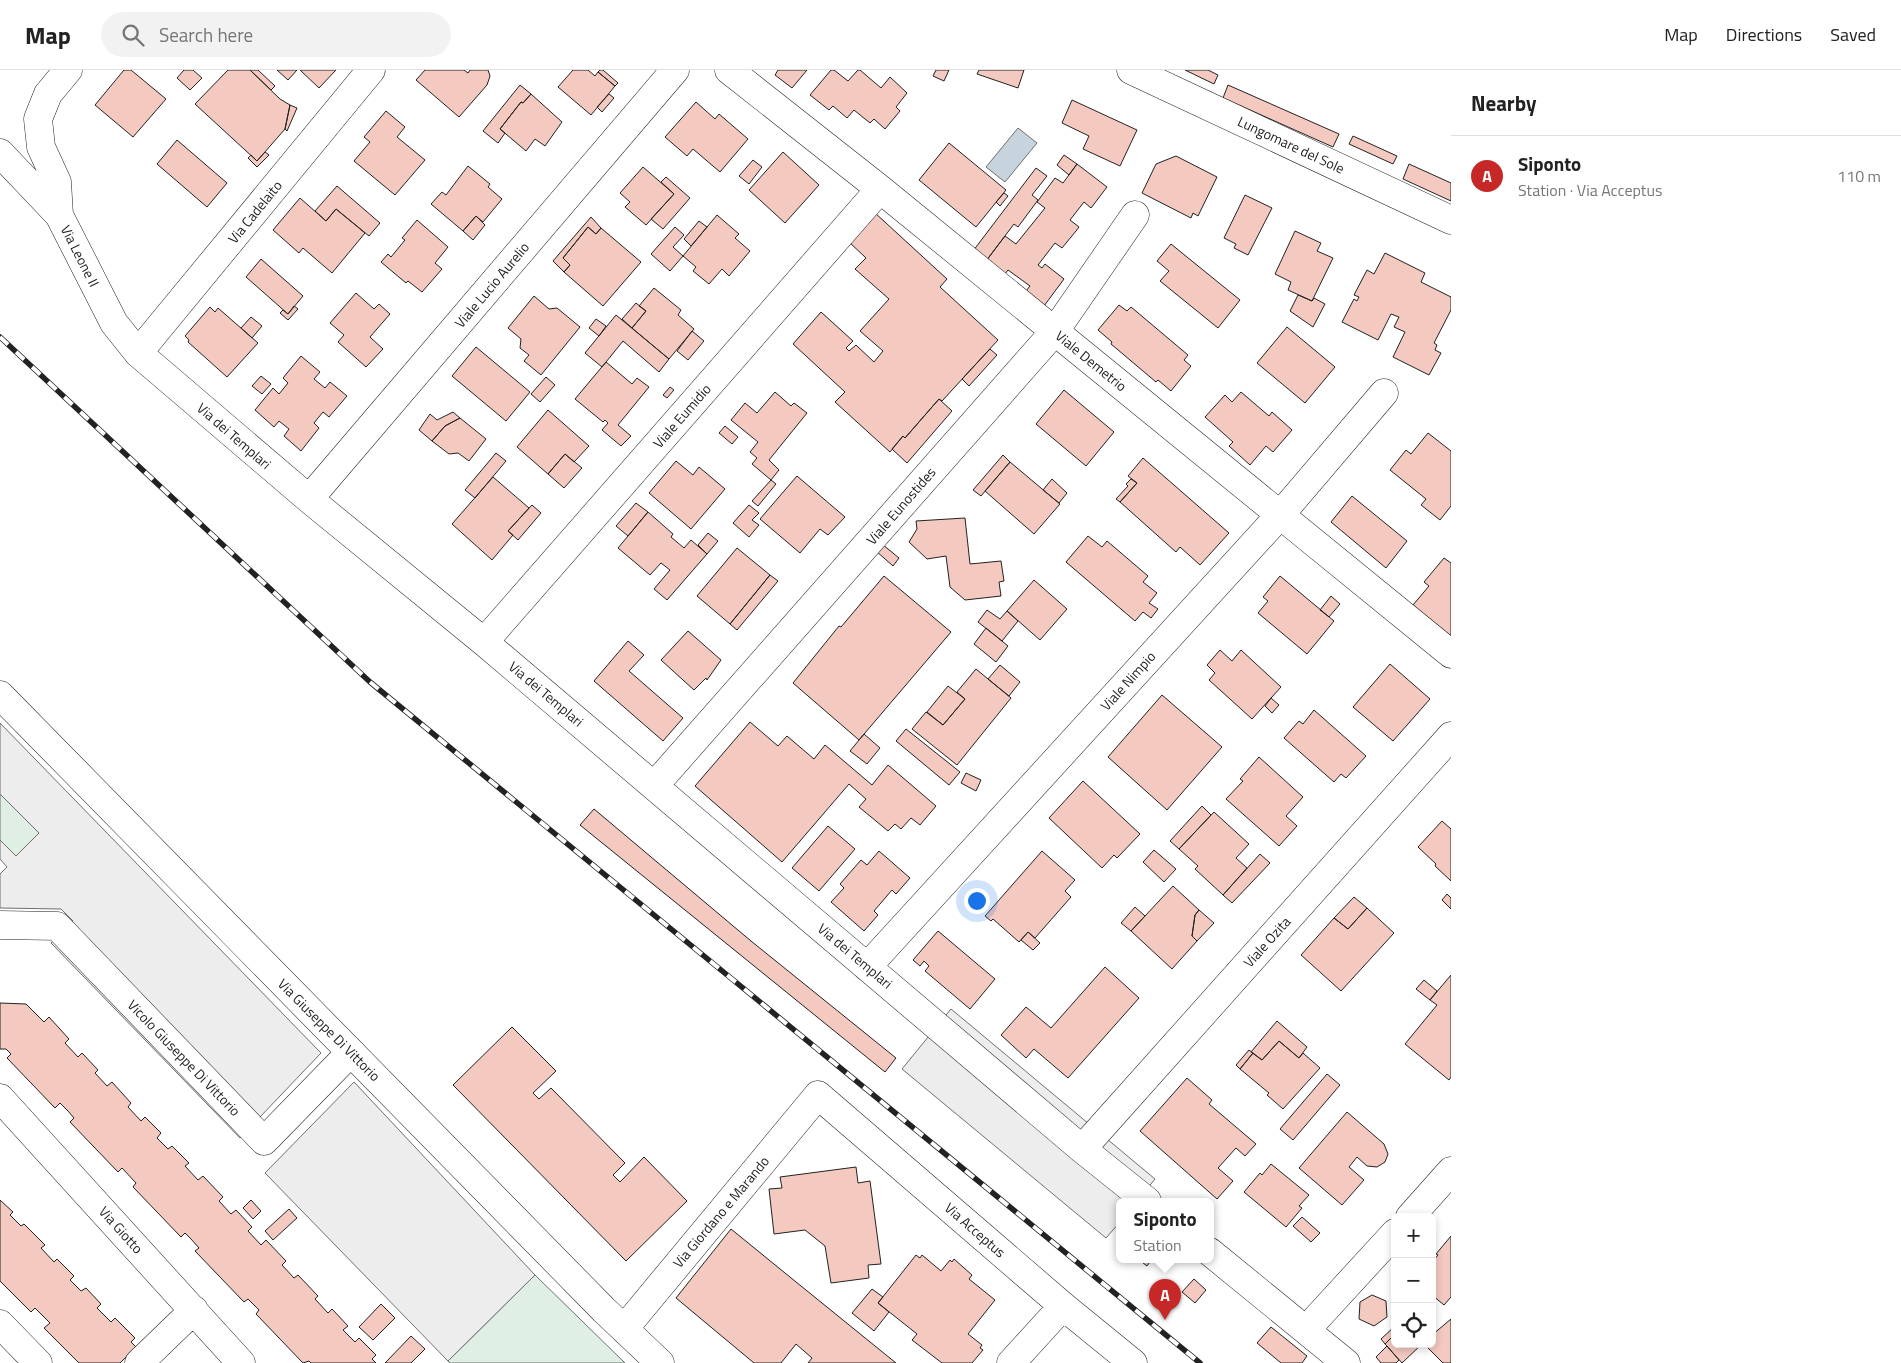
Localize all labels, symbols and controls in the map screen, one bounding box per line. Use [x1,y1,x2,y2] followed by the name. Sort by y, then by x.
[101,12,451,57] search box
[25,17,71,53] text: Map
[159,20,253,49] text: Search here
[119,21,147,49] icon: search
[1664,21,1698,48] text: Map
[1726,21,1802,48] text: Directions
[1830,21,1876,48] text: Saved
[1471,87,1536,119] text: Nearby
[1234,111,1348,179] street label: Lungomare del Sole
[1518,149,1581,178] text: Siponto
[1482,164,1492,188] text: A
[1837,164,1881,188] text: 110 m
[223,176,287,248] street label: Via Cadelaito
[1518,178,1662,202] text: Station · Via Acceptus
[56,221,105,290] street label: Via Leone II
[449,237,534,332] street label: Viale Lucio Aurelio
[1051,325,1132,396] street label: Viale Demetrio
[648,379,716,452] street label: Viale Eumidio
[193,397,276,474] street label: Via dei Templari
[861,462,940,549] street label: Viale Eunostides
[1095,646,1160,715] street label: Viale Nimpio
[504,656,588,731] street label: Via dei Templari
[964,888,990,914] your location
[1238,912,1295,972] street label: Viale Ozita
[813,918,897,993] street label: Via dei Templari
[273,973,386,1086] street label: Via Giuseppe Di Vittorio
[123,995,246,1121] street label: Vicolo Giuseppe Di Vittorio
[667,1151,774,1272] street label: Via Giordano e Marando
[940,1197,1010,1262] street label: Via Acceptus
[1116,1198,1214,1263] popup
[94,1201,148,1258] street label: Via Giotto
[1133,1204,1197,1233] text: Siponto
[1391,1213,1436,1348] map controls
[1391,1213,1436,1258] button: +
[1133,1233,1182,1257] text: Station
[1391,1258,1436,1303] button: −
[1149,1279,1181,1320] pin: A
[1391,1303,1436,1348] button: locate

